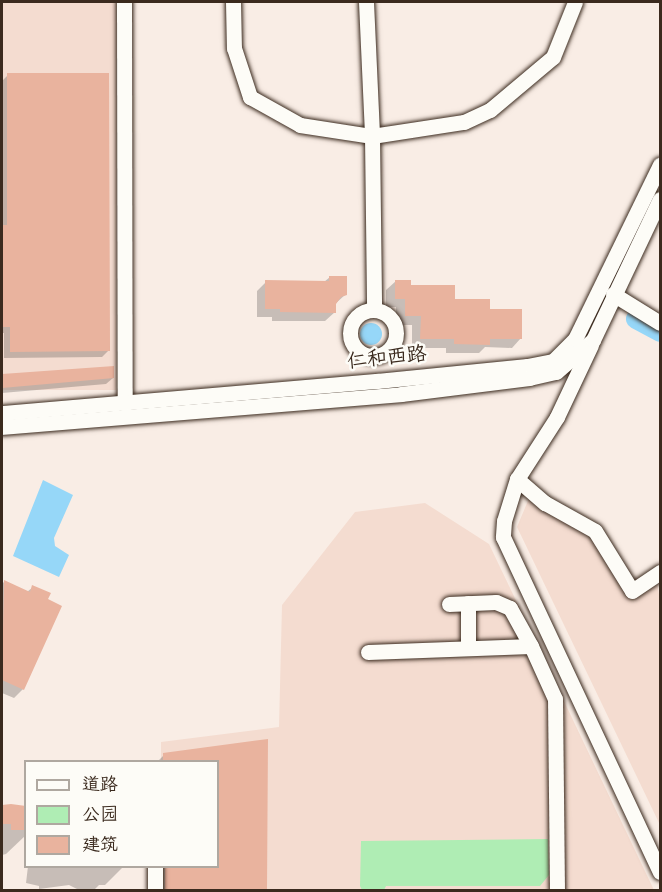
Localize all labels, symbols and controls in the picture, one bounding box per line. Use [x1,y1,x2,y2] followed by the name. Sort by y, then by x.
[346,343,428,375] street label: 仁和西路
[24,760,219,868] legend
[82,773,118,799] text: 道路
[82,803,118,829] text: 公园
[82,833,118,859] text: 建筑

